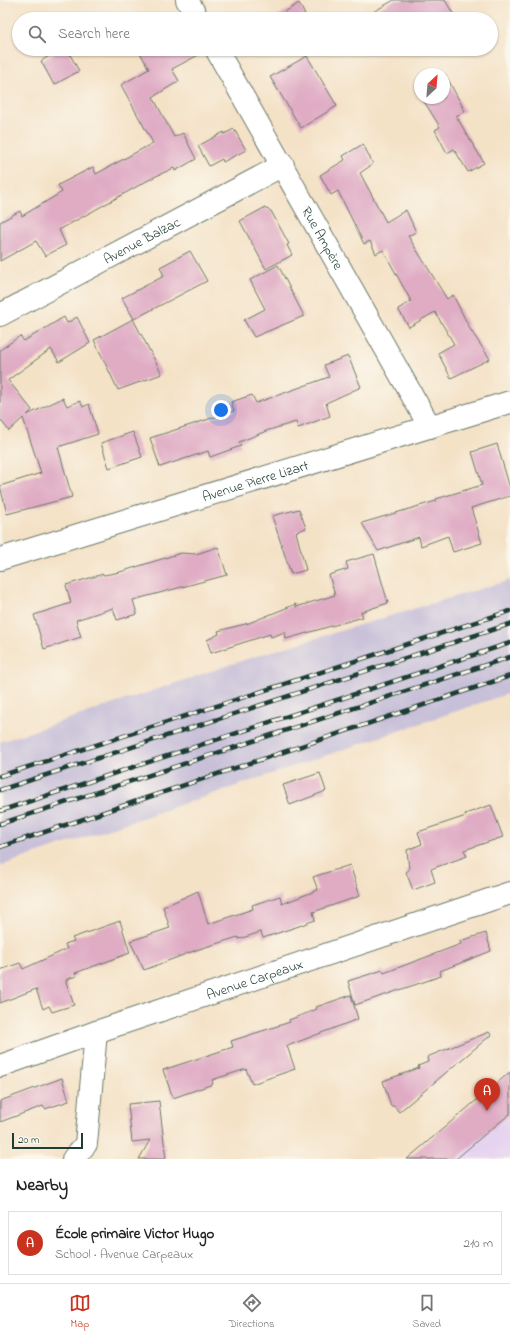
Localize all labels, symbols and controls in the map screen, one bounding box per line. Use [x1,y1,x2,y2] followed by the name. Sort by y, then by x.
[12,12,498,56] search box
[26,23,48,45] icon: search
[58,23,130,45] text: Search here
[414,68,450,104] north arrow
[295,203,348,275] street label: Rue Ampère
[100,212,185,270] street label: Avenue Balzac
[211,400,231,420] your location
[200,456,312,508] street label: Avenue Pierre Lizart
[204,954,306,1006] street label: Avenue Carpeaux
[474,1078,500,1111] pin: A
[12,1131,83,1150] scale bar
[18,1132,40,1148] text: 20 m
[16,1173,68,1198] text: Nearby
[55,1223,214,1245] text: École primaire Victor Hugo
[26,1234,34,1253] text: A
[463,1234,493,1253] text: 210 m
[55,1245,193,1264] text: School · Avenue Carpeaux
[69,1292,91,1332] tab: Map
[229,1292,274,1332] tab: Directions
[412,1292,441,1332] tab: Saved

